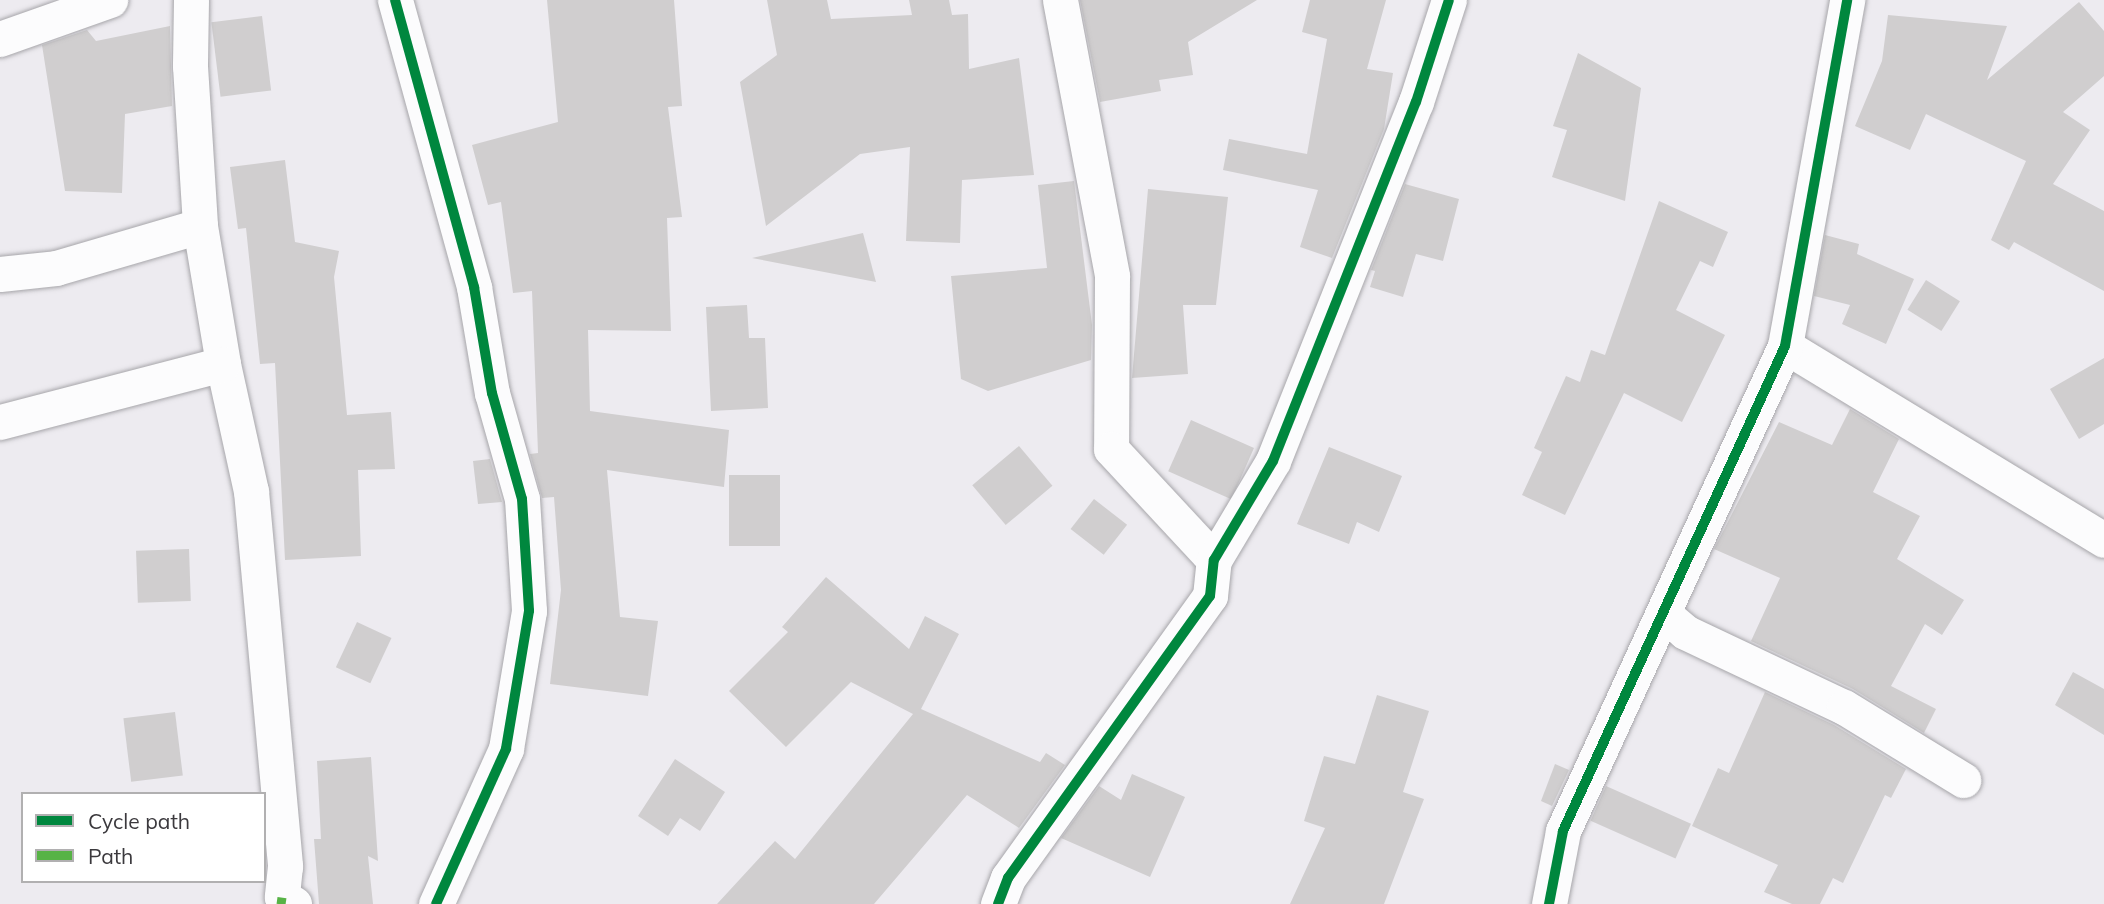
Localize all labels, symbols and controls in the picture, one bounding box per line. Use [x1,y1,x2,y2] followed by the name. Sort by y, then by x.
[21,792,266,883] legend
[88,808,190,834] text: Cycle path
[88,843,133,869] text: Path

